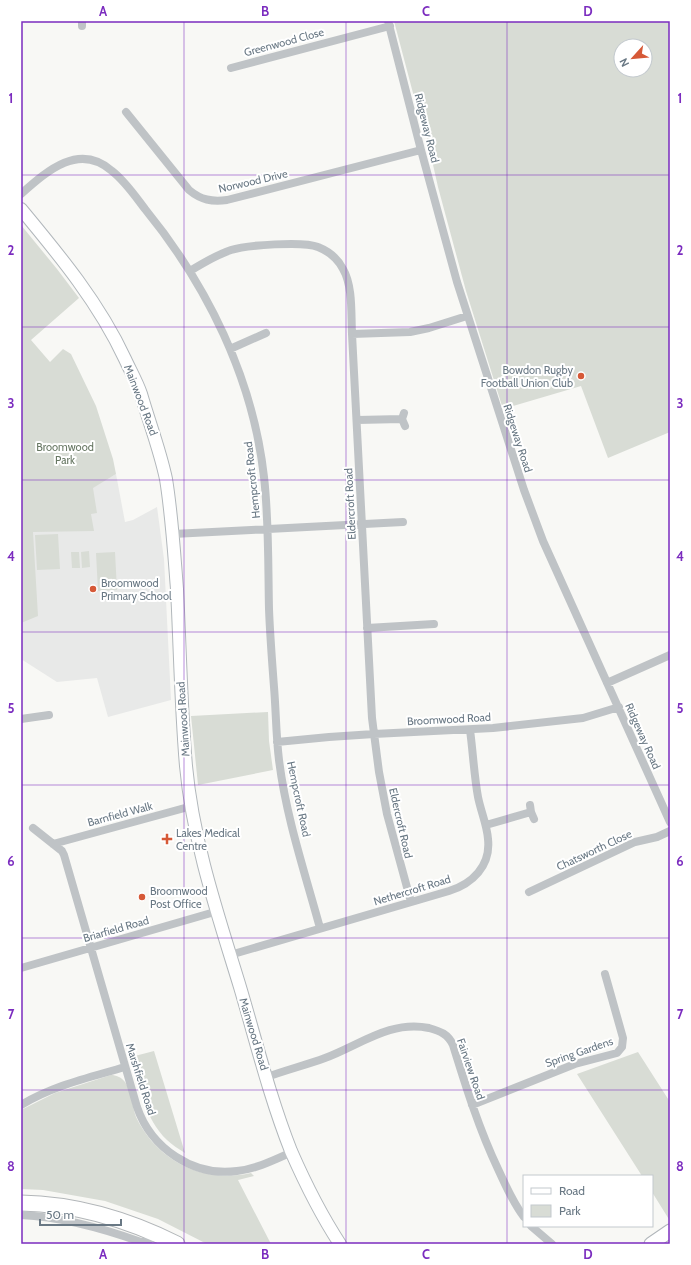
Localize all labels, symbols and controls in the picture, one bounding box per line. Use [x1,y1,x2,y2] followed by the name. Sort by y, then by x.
[99,3,108,19] text: A
[261,3,269,19] text: B
[422,3,430,19] text: C
[583,3,593,19] text: D
[243,25,326,59] street label: Greenwood Close
[613,38,653,78] north arrow
[616,56,632,69] text: N
[9,90,13,106] text: 1
[678,90,682,106] text: 1
[412,92,442,164] street label: Ridgeway Road
[217,166,289,196] street label: Norwood Drive
[8,242,15,258] text: 2
[677,242,684,258] text: 2
[121,362,161,438] street label: Mainwood Road
[481,363,573,390] place label: Bowdon Rugby Football Union Club
[576,371,586,381] marker: Bowdon Rugby Football Union Club
[7,395,15,411] text: 3
[676,395,684,411] text: 3
[500,402,536,474] street label: Ridgeway Road
[36,440,94,467] park label: Broomwood Park
[241,441,263,519] street label: Hempcroft Road
[341,468,359,540] street label: Eldercroft Road
[7,548,15,564] text: 4
[676,548,684,564] text: 4
[101,576,172,603] place label: Broomwood Primary School
[88,584,98,594] marker: Broomwood Primary School
[173,681,193,757] street label: Mainwood Road
[8,700,15,716] text: 5
[677,700,684,716] text: 5
[622,701,664,771] street label: Ridgeway Road
[407,710,491,728] street label: Broomwood Road
[284,760,314,838] street label: Hempcroft Road
[386,786,416,860] street label: Eldercroft Road
[86,799,154,829] street label: Barnfield Walk
[176,826,240,853] place label: Lakes Medical Centre
[554,826,634,874] street label: Chatsworth Close
[161,833,173,845] marker: Lakes Medical Centre
[7,853,15,869] text: 6
[676,853,684,869] text: 6
[372,872,452,908] street label: Nethercroft Road
[150,884,208,911] place label: Broomwood Post Office
[137,892,147,902] marker: Broomwood Post Office
[82,913,150,945] street label: Briarfield Road
[236,996,272,1072] street label: Mainwood Road
[8,1006,15,1022] text: 7
[677,1006,684,1022] text: 7
[543,1034,615,1070] street label: Spring Gardens
[454,1037,488,1101] street label: Fairview Road
[123,1041,159,1117] street label: Marshfield Road
[7,1158,15,1174] text: 8
[676,1158,684,1174] text: 8
[523,1175,653,1227] legend
[559,1183,585,1198] text: Road
[40,1201,121,1227] scale bar
[559,1203,581,1218] text: Park
[46,1207,74,1222] text: 50 m
[99,1246,108,1262] text: A
[261,1246,269,1262] text: B
[422,1246,430,1262] text: C
[583,1246,593,1262] text: D

